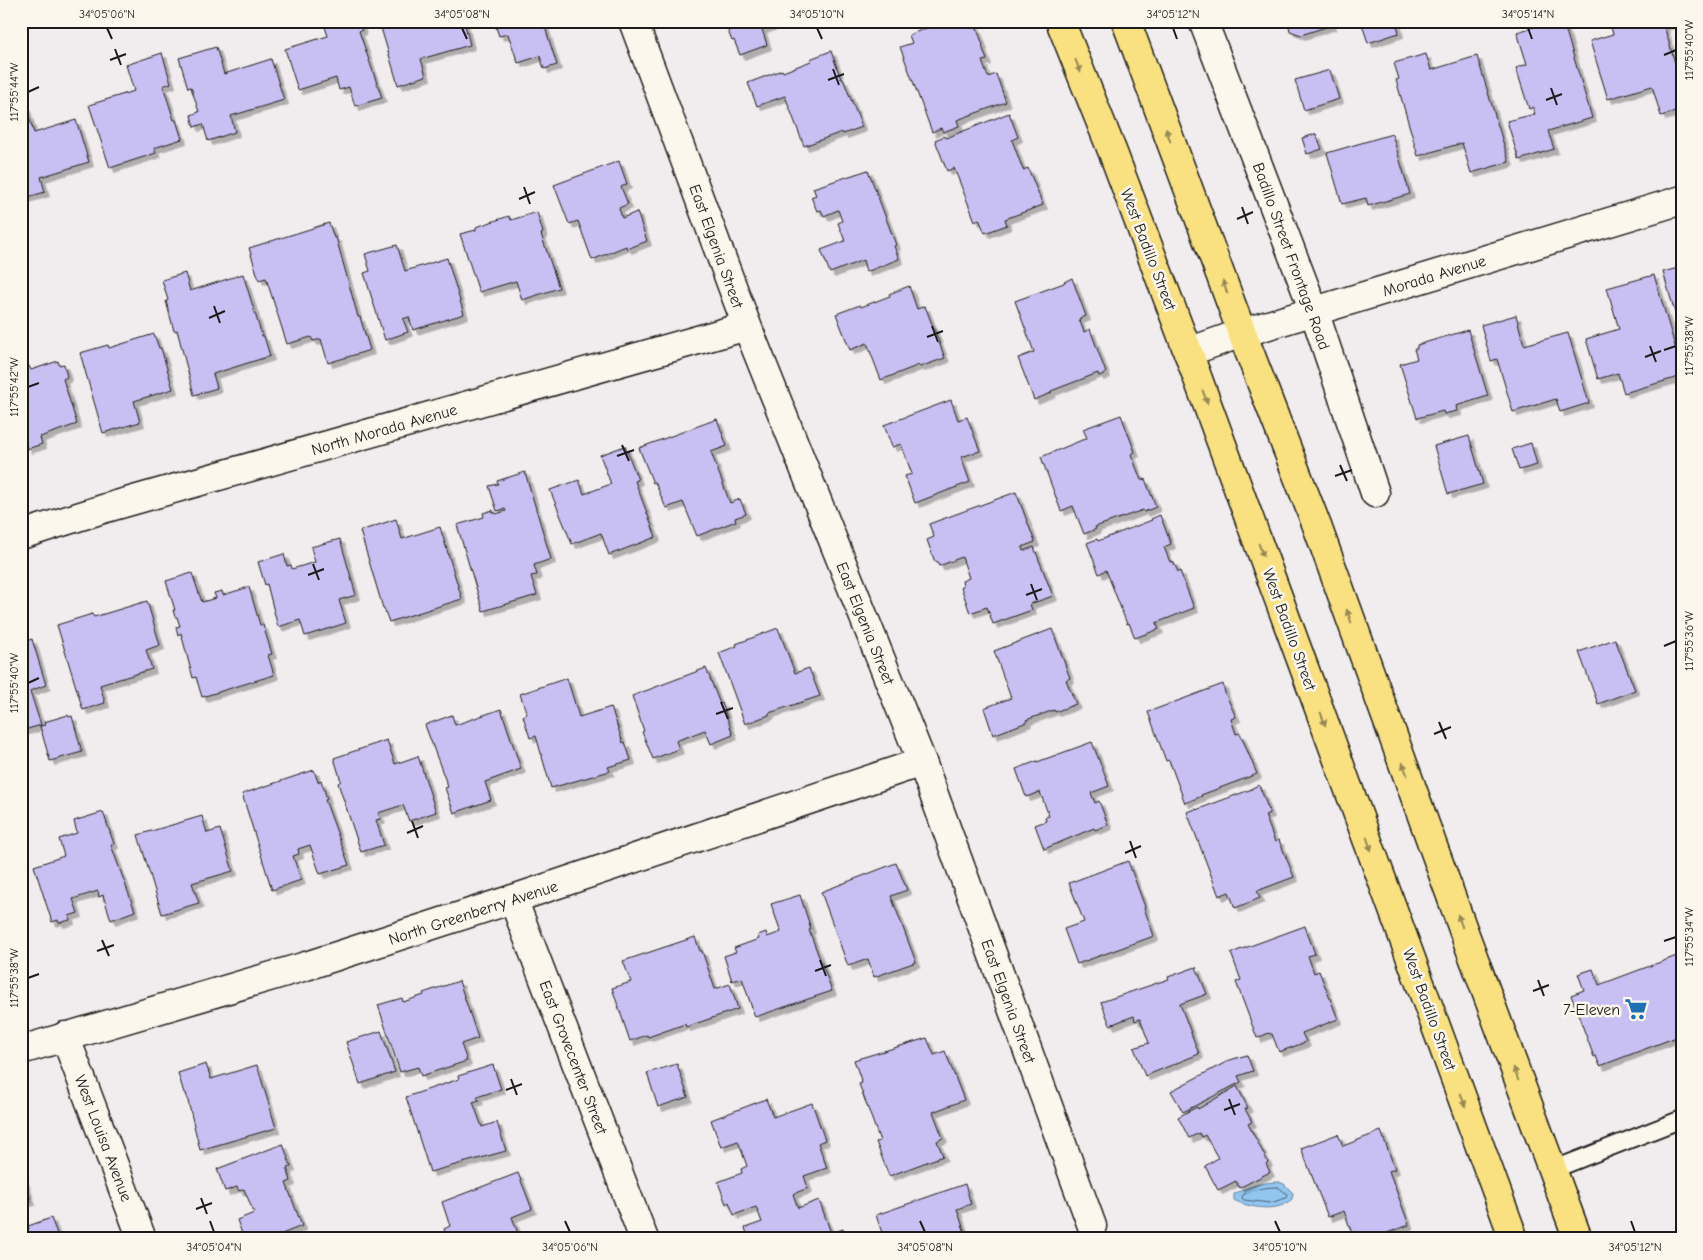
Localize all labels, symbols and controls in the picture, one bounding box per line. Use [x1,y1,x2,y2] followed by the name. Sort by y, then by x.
[79,7,135,21] text: 34°05'06"N
[434,7,490,21] text: 34°05'08"N
[790,7,844,21] text: 34°05'10"N
[1146,7,1200,21] text: 34°05'12"N
[1502,7,1554,21] text: 34°05'14"N
[1682,19,1696,80] text: 117°55'40"W
[1075,59,1082,74] one-way arrow
[7,62,21,121] text: 117°55'44"W
[1164,127,1172,142] one-way arrow
[1249,160,1333,352] street label: Badillo Street Frontage Road
[685,182,747,311] street label: East Elgenia Street
[1117,186,1180,313] street label: West Badillo Street
[1381,252,1488,300] street label: Morada Avenue
[1221,279,1229,294] one-way arrow
[1682,316,1696,376] text: 117°55'38"W
[7,357,21,417] text: 117°55'42"W
[1202,390,1209,405] one-way arrow
[309,401,459,459] street label: North Morada Avenue
[1257,543,1265,558] one-way arrow
[832,560,898,688] street label: East Elgenia Street
[1259,566,1320,693] street label: West Badillo Street
[1345,608,1353,623] one-way arrow
[1682,611,1696,671] text: 117°55'36"W
[7,652,21,713] text: 117°55'40"W
[1320,711,1327,726] one-way arrow
[1400,761,1408,776] one-way arrow
[1365,837,1373,852] one-way arrow
[386,877,560,949] street label: North Greenberry Avenue
[1682,907,1696,967] text: 117°55'34"W
[1456,914,1463,929] one-way arrow
[977,937,1039,1066] street label: East Elgenia Street
[1399,946,1460,1073] street label: West Badillo Street
[7,948,21,1008] text: 117°55'38"W
[535,978,611,1137] street label: East Grovecenter Street
[1623,996,1649,1022] supermarket icon: 7-Eleven
[1563,1001,1620,1019] place label: 7-Eleven
[1512,1066,1520,1081] one-way arrow
[71,1072,136,1204] street label: West Louisa Avenue
[1459,1093,1467,1108] one-way arrow
[186,1240,242,1254] text: 34°05'04"N
[542,1240,598,1254] text: 34°05'06"N
[897,1240,953,1254] text: 34°05'08"N
[1253,1240,1307,1254] text: 34°05'10"N
[1608,1240,1662,1254] text: 34°05'12"N

